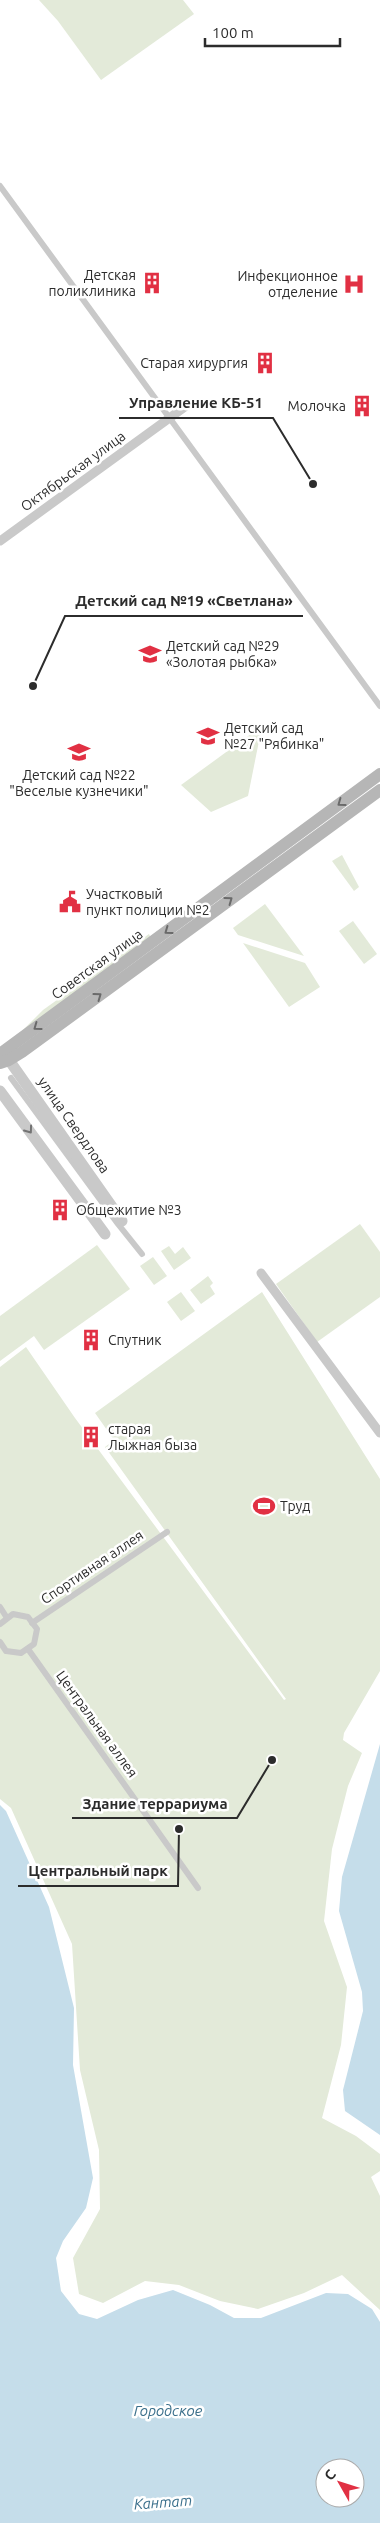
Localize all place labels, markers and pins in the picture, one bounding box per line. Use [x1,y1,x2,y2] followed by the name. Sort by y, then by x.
[48,267,136,299] place label: Детская поликлиника
[237,268,338,300] place label: Инфекционное отделение
[139,270,165,296] building icon: Детская поликлиника
[341,271,367,297] hospital icon: Инфекционное отделение
[252,350,278,376] building icon: Старая хирургия
[140,355,248,371] place label: Старая хирургия
[119,388,273,418] callout: Управление КБ-51
[349,393,375,419] building icon: Молочка
[288,398,346,414] place label: Молочка
[65,586,303,616] callout: Детский сад №19 «Светлана»
[166,638,280,670] place label: Детский сад №29 «Золотая рыбка»
[137,641,163,667] school or university icon: Детский сад №29 «Золотая рыбка»
[224,720,324,752] place label: Детский сад №27 "Рябинка"
[195,723,221,749] school or university icon: Детский сад №27 "Рябинка"
[66,739,92,765] school or university icon: Детский сад №22 "Веселые кузнечики"
[9,767,149,799] place label: Детский сад №22 "Веселые кузнечики"
[86,886,210,918] place label: Участковый пункт полиции №2
[57,889,83,915] public building icon: Участковый пункт полиции №2
[47,1197,73,1223] building icon: Общежитие №3
[76,1202,182,1218] place label: Общежитие №3
[78,1327,104,1353] building icon: Спутник
[108,1332,162,1348] place label: Спутник
[108,1421,197,1453] place label: старая Лыжная быза
[78,1424,104,1450] building icon: старая Лыжная быза
[251,1493,277,1519] sports icon: Труд
[280,1498,310,1514] place label: Труд
[72,1788,237,1818] callout: Здание террариума
[18,1856,178,1886] callout: Центральный парк

